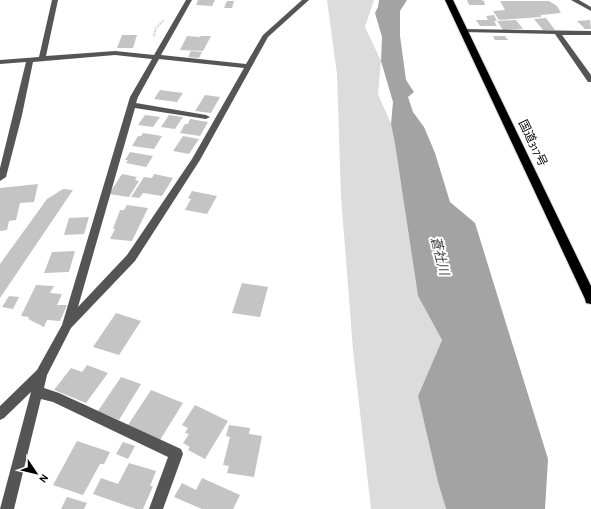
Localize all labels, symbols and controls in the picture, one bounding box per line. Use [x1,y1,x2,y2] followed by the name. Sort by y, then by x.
[517,117,550,168] street label: 国道317号
[428,235,451,278] water label: 蒼社川
[16,453,56,493] north arrow
[37,472,50,485] text: N

